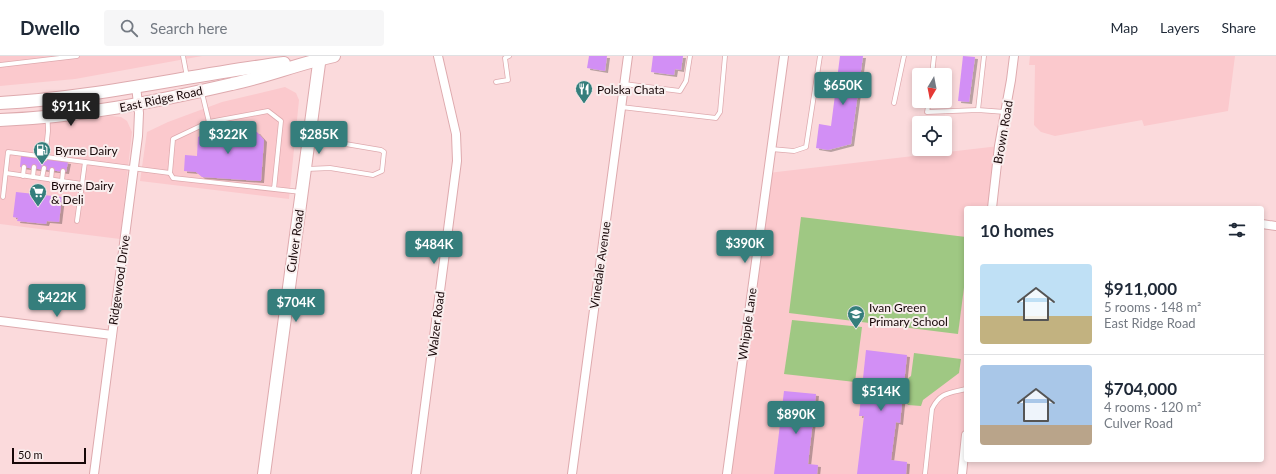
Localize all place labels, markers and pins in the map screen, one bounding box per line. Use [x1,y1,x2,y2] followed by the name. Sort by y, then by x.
[815,72,871,106] pin: $650K
[574,79,594,104] restaurant icon: Polska Chata
[597,82,665,97] place label: Polska Chata
[43,93,99,127] pin: $911K
[200,121,256,155] pin: $322K
[291,121,347,155] pin: $285K
[32,140,52,165] fuel station icon: Byrne Dairy
[55,143,118,158] place label: Byrne Dairy
[51,178,114,207] place label: Byrne Dairy & Deli
[28,182,48,207] supermarket icon: Byrne Dairy & Deli
[717,230,773,264] pin: $390K
[406,231,462,265] pin: $484K
[29,284,85,318] pin: $422K
[268,289,324,323] pin: $704K
[869,300,948,329] place label: Ivan Green Primary School
[846,304,866,329] school or university icon: Ivan Green Primary School
[853,378,909,412] pin: $514K
[768,401,824,435] pin: $890K

